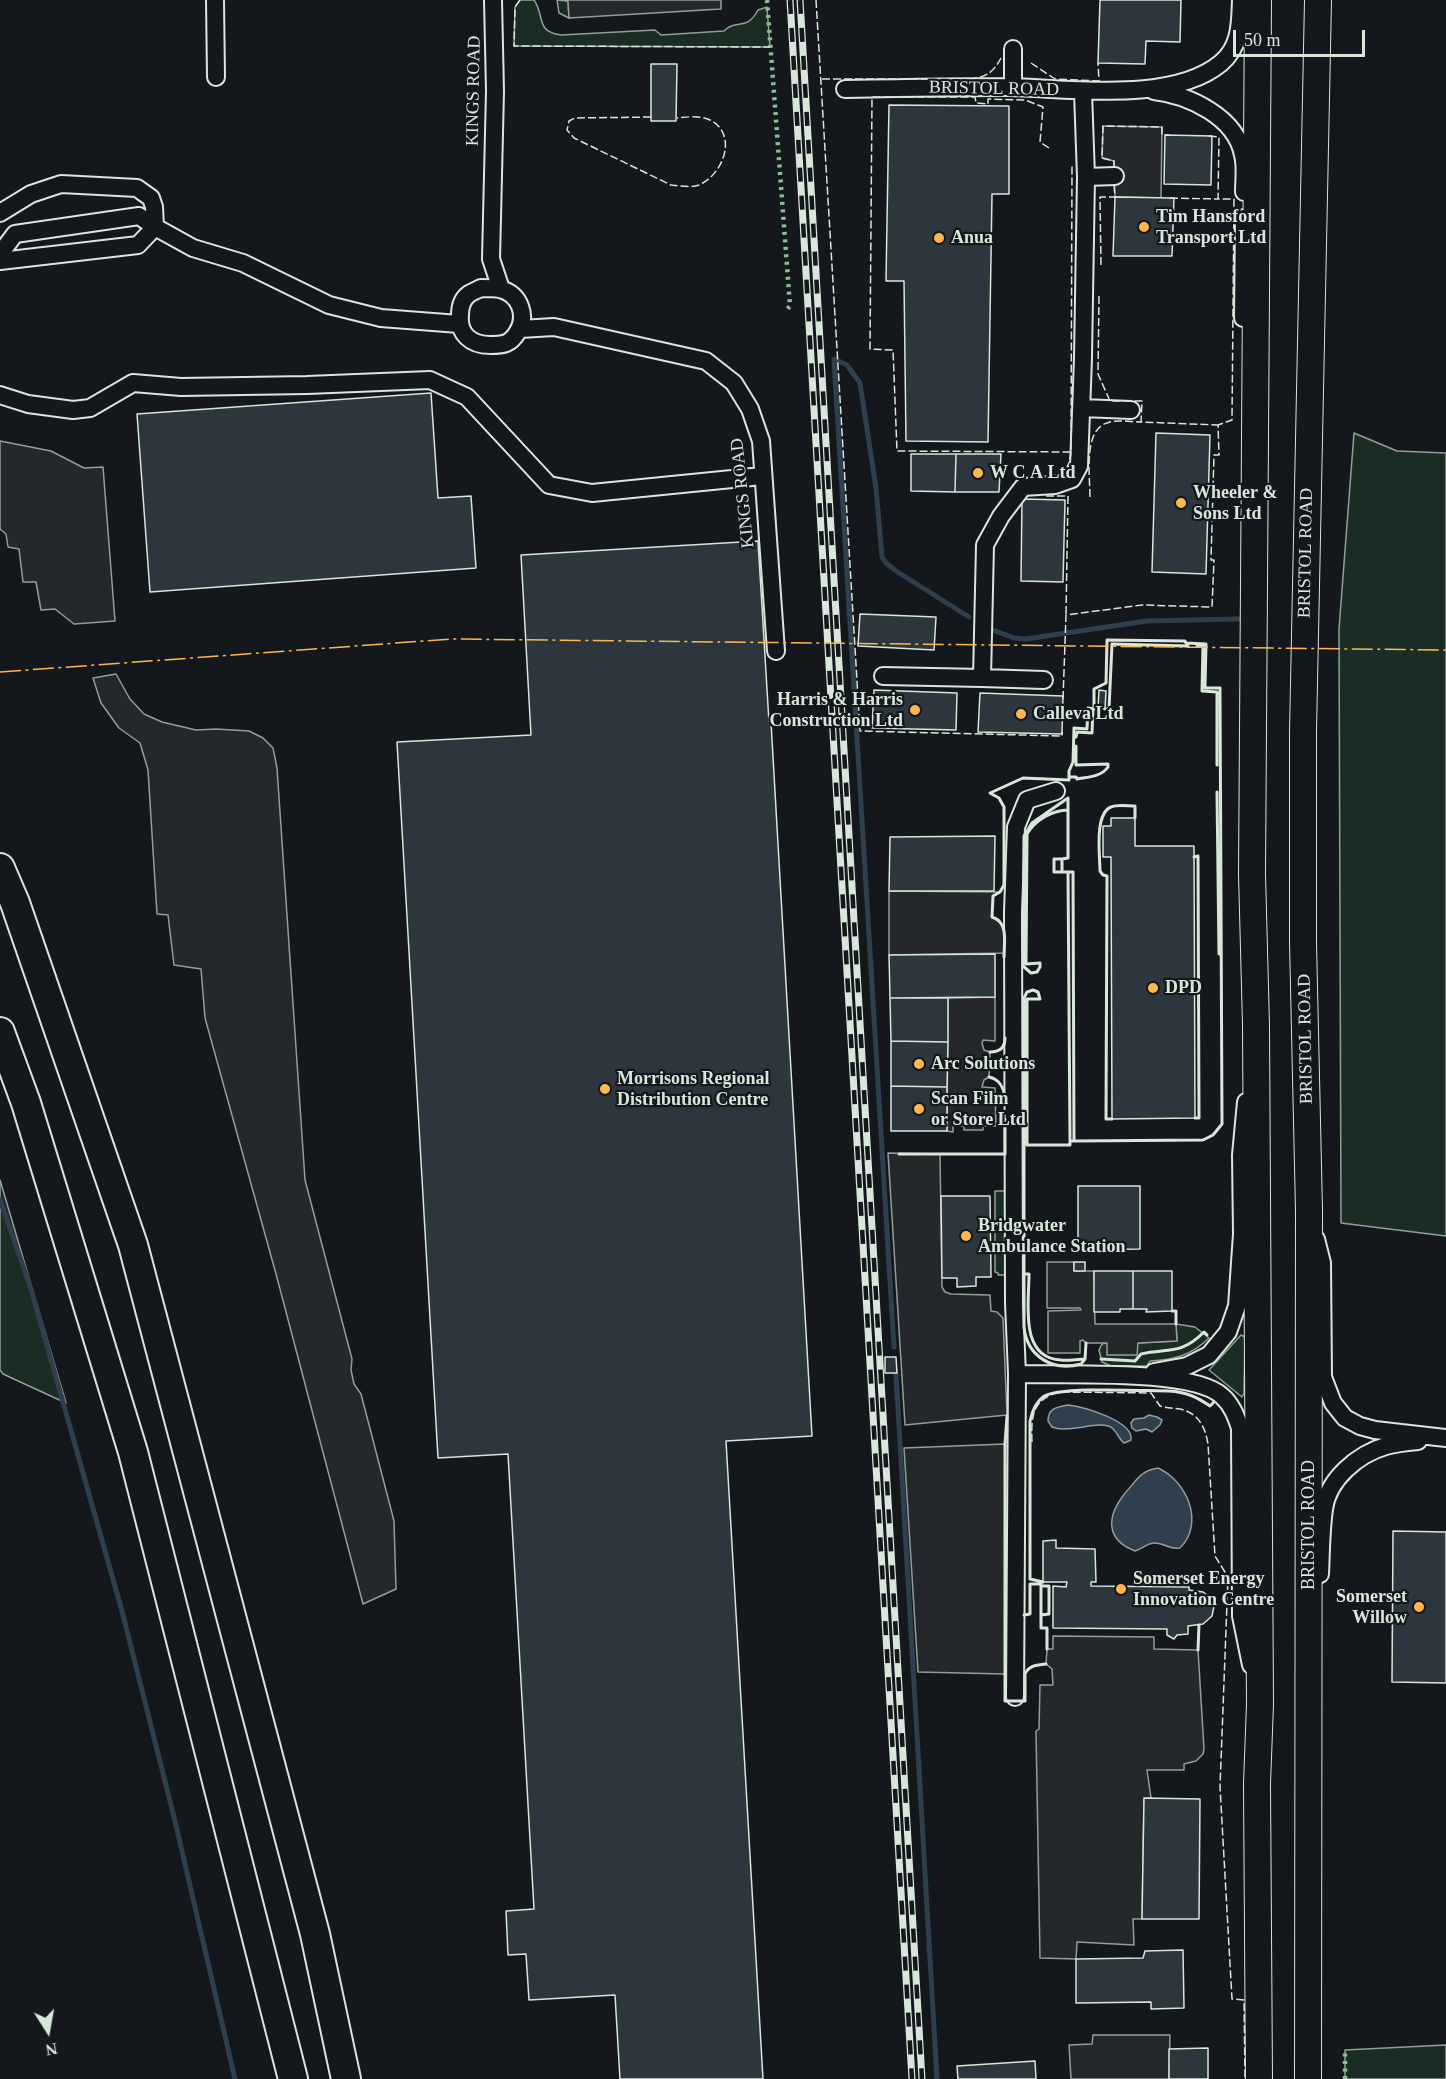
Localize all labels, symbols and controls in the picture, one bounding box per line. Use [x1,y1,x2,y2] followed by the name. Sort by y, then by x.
[1236,18,1368,56] scale bar
[1244,30,1281,50] text: 50 m
[462,36,486,146] street label: KINGS ROAD
[929,77,1059,101] street label: BRISTOL ROAD
[1156,206,1266,248] place label: Tim Hansford Transport Ltd
[1137,220,1151,234] marker: Tim Hansford Transport Ltd
[951,227,993,249] place label: Anua
[932,231,946,245] marker: Anua
[726,437,760,549] street label: KINGS ROAD
[990,462,1076,484] place label: W C A Ltd
[971,466,985,480] marker: W C A Ltd
[1193,482,1277,524] place label: Wheeler & Sons Ltd
[1294,488,1318,618] street label: BRISTOL ROAD
[1174,496,1188,510] marker: Wheeler & Sons Ltd
[769,689,903,732] place label: Harris & Harris Construction Ltd
[908,703,922,717] marker: Harris & Harris Construction Ltd
[1033,703,1124,725] place label: Calleva Ltd
[1014,707,1028,721] marker: Calleva Ltd
[1294,974,1318,1104] street label: BRISTOL ROAD
[1165,977,1202,999] place label: DPD
[1146,981,1160,995] marker: DPD
[931,1053,1035,1075] place label: Arc Solutions
[912,1057,926,1071] marker: Arc Solutions
[617,1068,769,1110] place label: Morrisons Regional Distribution Centre
[598,1082,612,1096] marker: Morrisons Regional Distribution Centre
[931,1088,1026,1130] place label: Scan Film or Store Ltd
[912,1102,926,1116] marker: Scan Film or Store Ltd
[978,1215,1126,1258] place label: Bridgwater Ambulance Station
[959,1229,973,1243] marker: Bridgwater Ambulance Station
[1298,1460,1320,1590] street label: BRISTOL ROAD
[1133,1568,1274,1610] place label: Somerset Energy Innovation Centre
[1114,1582,1128,1596] marker: Somerset Energy Innovation Centre
[1336,1586,1407,1628] place label: Somerset Willow
[1412,1600,1426,1614] marker: Somerset Willow
[18,2001,78,2061] north arrow
[44,2040,59,2059] text: N

